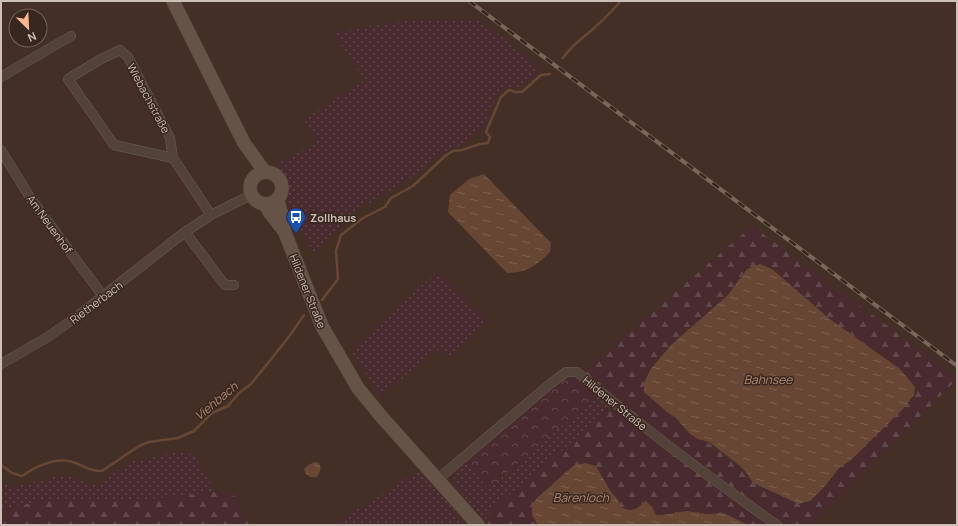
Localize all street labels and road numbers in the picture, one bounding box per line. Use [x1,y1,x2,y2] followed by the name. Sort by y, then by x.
[124,60,174,136] street label: Wiebachstraße
[24,192,76,256] street label: Am Neuenhof
[286,252,330,331] street label: Hildener Straße
[67,277,125,327] street label: Rietherbach
[580,372,651,434] street label: Hildener Straße

